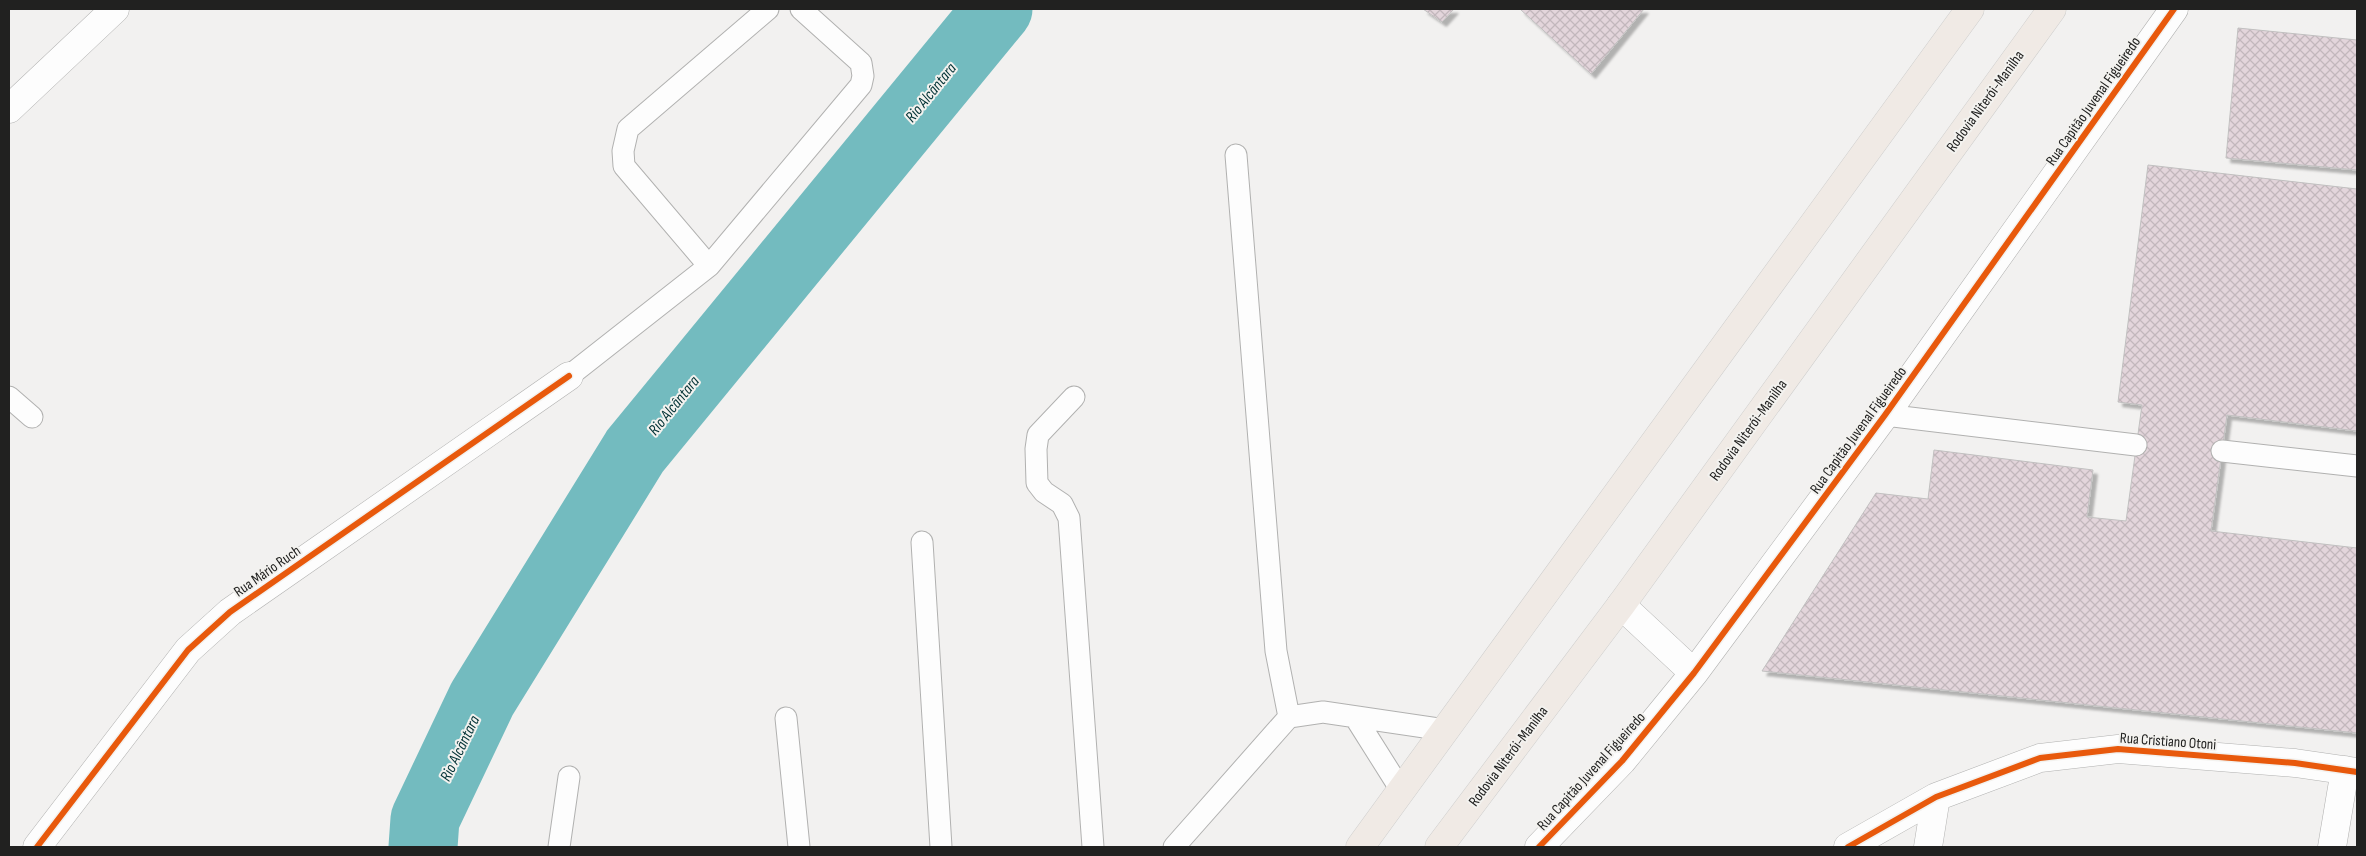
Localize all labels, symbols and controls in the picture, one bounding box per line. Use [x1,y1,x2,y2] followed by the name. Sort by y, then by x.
[2042,33,2145,169] street label: Rua Capitão Juvenal Figueiredo
[1942,47,2029,156] street label: Rodovia Niterói-Manilha
[902,59,961,126] water label: Rio Alcântara
[1806,363,1911,498] street label: Rua Capitão Juvenal Figueiredo
[645,372,704,439] water label: Rio Alcântara
[1705,376,1792,485] street label: Rodovia Niterói-Manilha
[230,541,304,601] street label: Rua Mário Ruch
[1465,702,1552,810] street label: Rodovia Niterói-Manilha
[1533,708,1650,834] street label: Rua Capitão Juvenal Figueiredo
[436,712,485,784] water label: Rio Alcântara
[2119,729,2217,754] street label: Rua Cristiano Otoni

